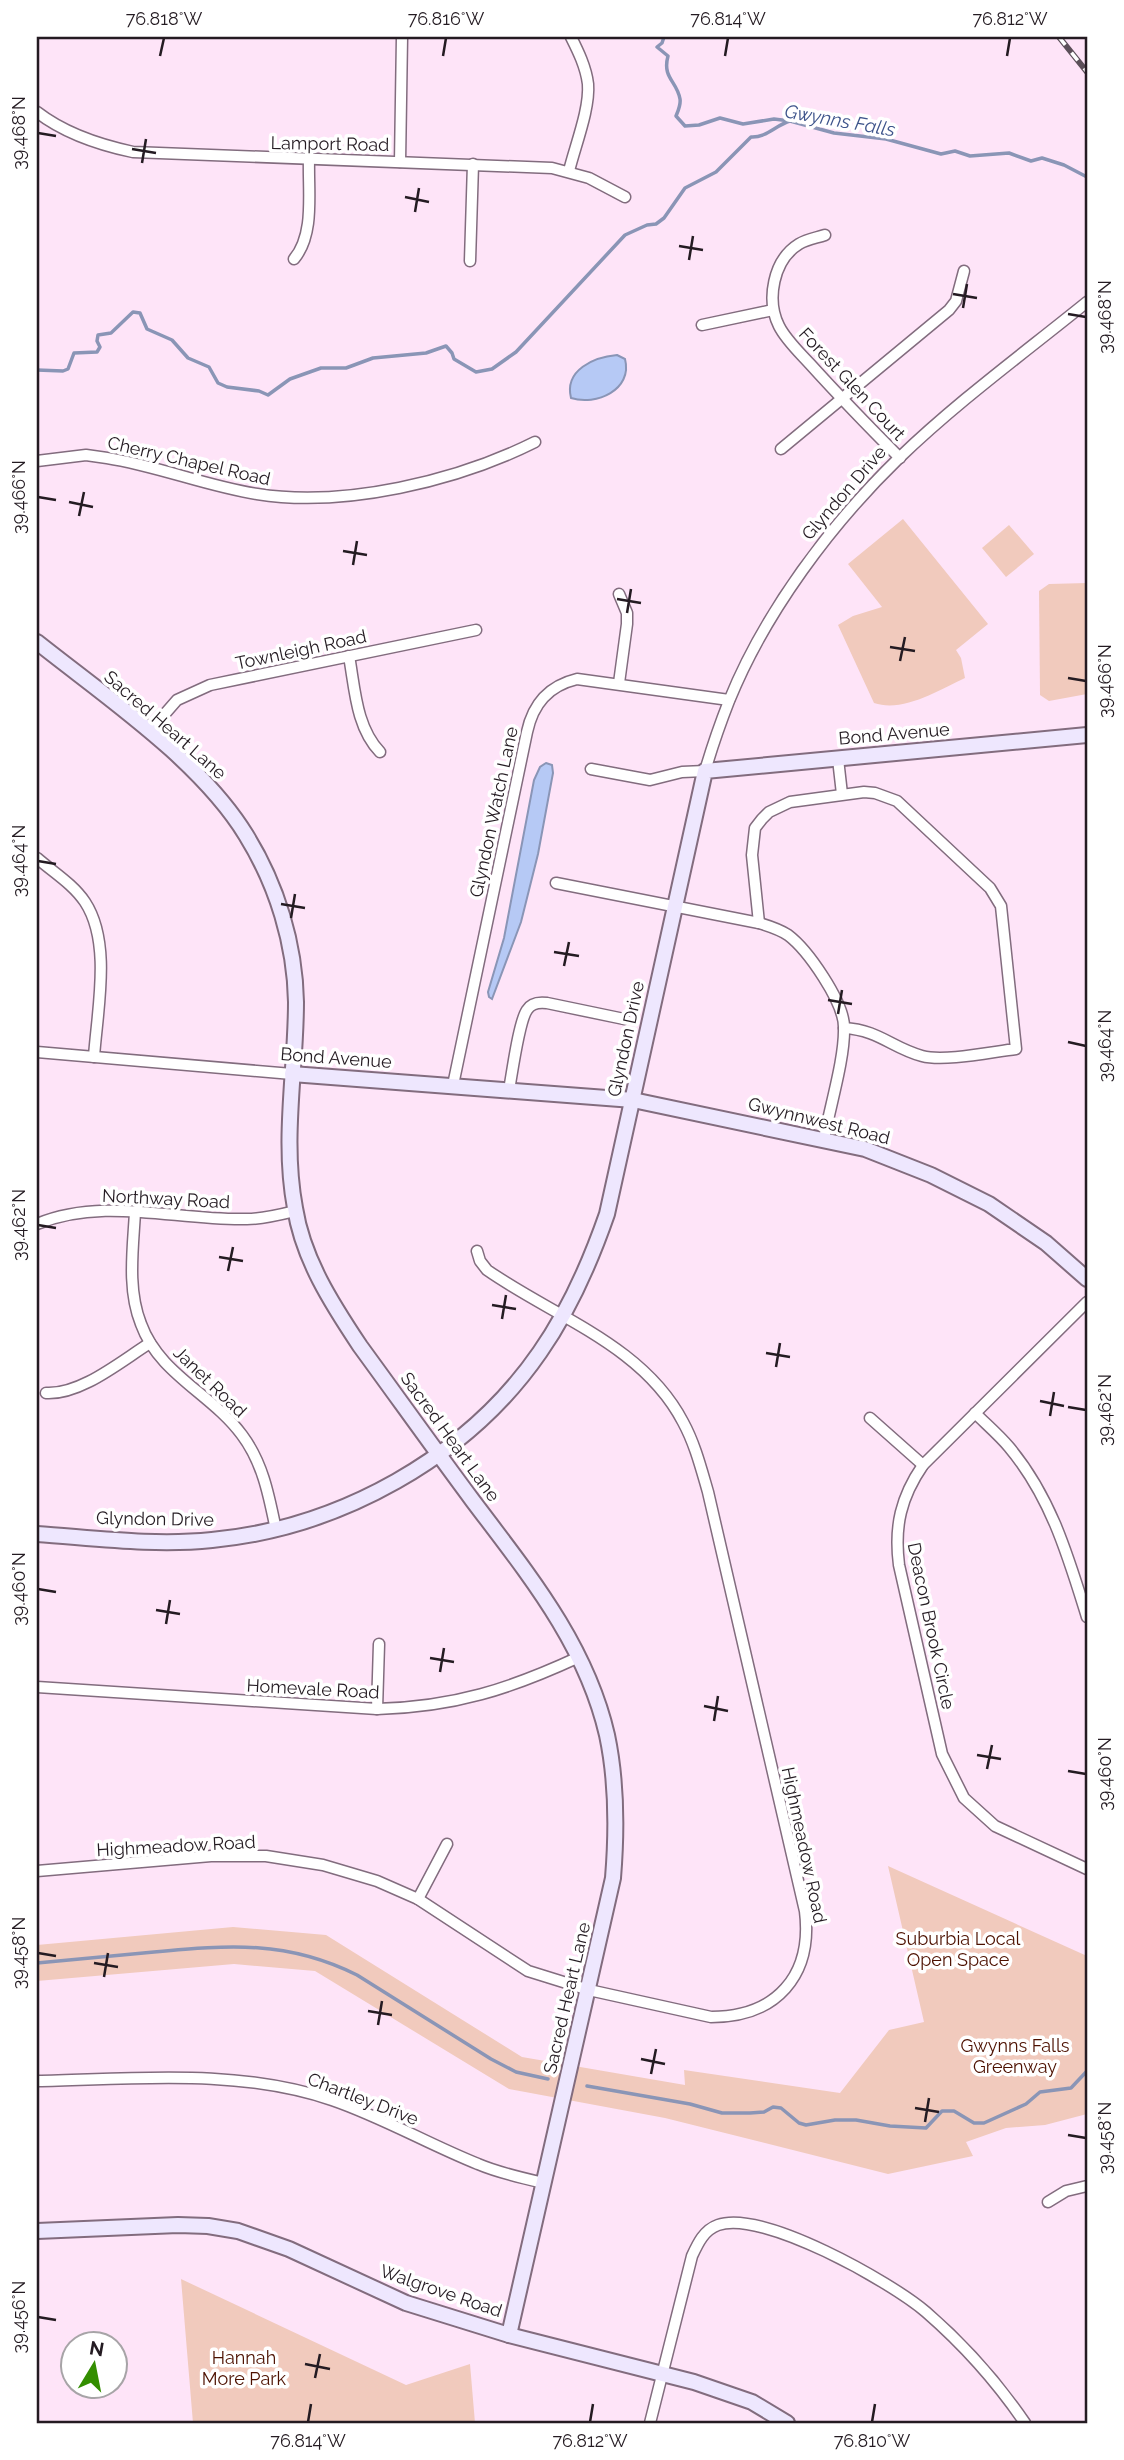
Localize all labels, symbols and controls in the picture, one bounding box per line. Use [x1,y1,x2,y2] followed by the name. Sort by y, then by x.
[126,8,202,29] text: 76.818°W
[408,8,485,29] text: 76.816°W
[690,8,766,29] text: 76.814°W
[972,8,1048,29] text: 76.812°W
[8,96,29,170] text: 39.468°N
[783,99,897,141] water label: Gwynns Falls
[270,132,390,155] street label: Lamport Road
[1094,280,1115,354] text: 39.468°N
[795,323,910,444] street label: Forest Glen Court
[106,432,273,489] street label: Cherry Chapel Road
[797,441,890,544] street label: Glyndon Drive
[8,460,29,534] text: 39.466°N
[234,625,368,674] street label: Townleigh Road
[1094,644,1115,718] text: 39.466°N
[100,666,231,784] street label: Sacred Heart Lane
[837,718,951,749] street label: Bond Avenue
[465,724,522,899] street label: Glyndon Watch Lane
[8,825,29,897] text: 39.464°N
[603,979,648,1099] street label: Glyndon Drive
[1094,1010,1115,1082] text: 39.464°N
[280,1043,393,1072] street label: Bond Avenue
[746,1093,892,1148] street label: Gwynnwest Road
[102,1185,231,1212] street label: Northway Road
[8,1189,29,1261] text: 39.462°N
[170,1342,251,1422] street label: Janet Road
[396,1368,505,1506] street label: Sacred Heart Lane
[1094,1374,1115,1446] text: 39.462°N
[96,1507,214,1530] street label: Glyndon Drive
[904,1541,960,1712] street label: Deacon Brook Circle
[8,1552,29,1626] text: 39.460°N
[246,1675,380,1702] street label: Homevale Road
[1094,1737,1115,1811] text: 39.460°N
[778,1765,831,1925] street label: Highmeadow Road
[96,1831,256,1860] street label: Highmeadow Road
[8,1917,29,1989] text: 39.458°N
[539,1920,594,2076] street label: Sacred Heart Lane
[896,1928,1020,1970] park label: Suburbia Local Open Space
[960,2035,1070,2077] park label: Gwynns Falls Greenway
[305,2068,422,2129] street label: Chartley Drive
[1094,2102,1115,2174] text: 39.458°N
[377,2260,505,2321] street label: Walgrove Road
[8,2281,29,2353] text: 39.456°N
[60,2330,130,2400] north arrow
[88,2336,106,2360] text: N
[202,2347,287,2389] park label: Hannah More Park
[270,2430,346,2451] text: 76.814°W
[552,2430,628,2451] text: 76.812°W
[834,2430,910,2451] text: 76.810°W

